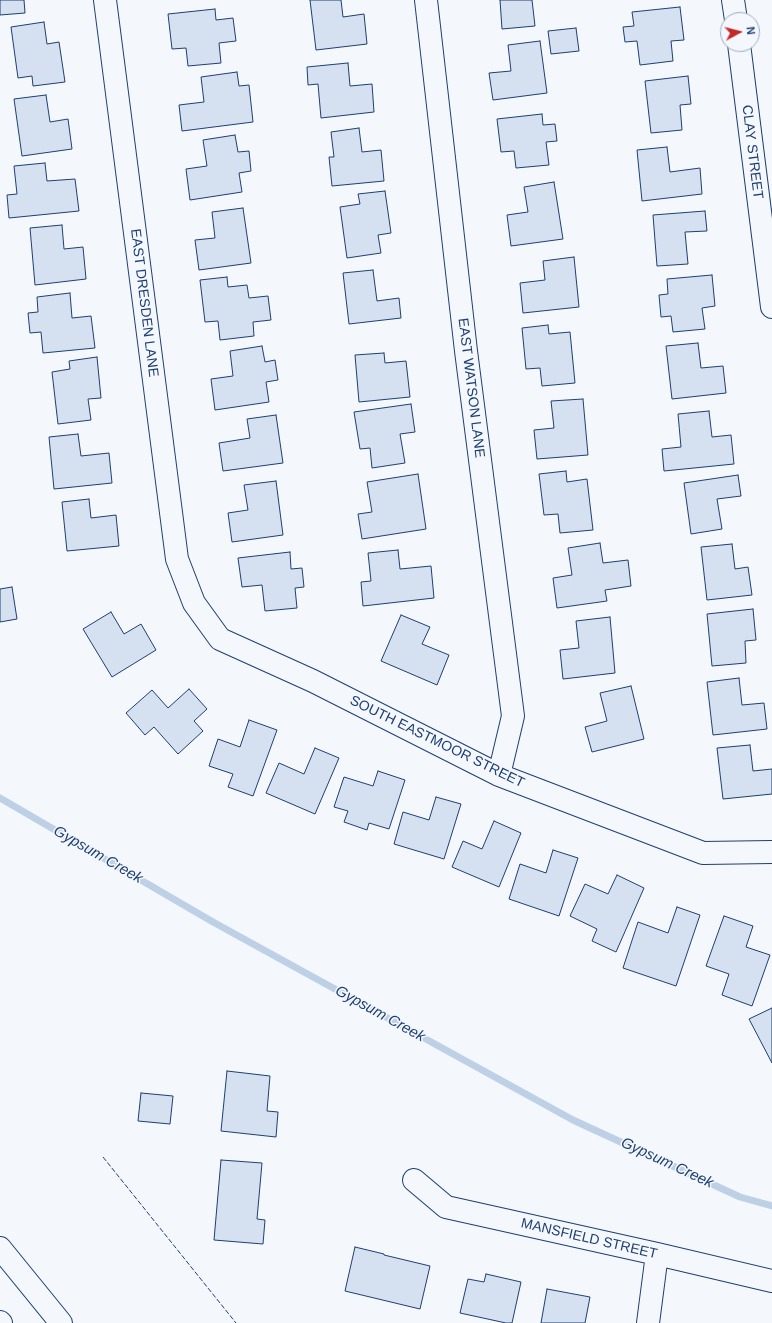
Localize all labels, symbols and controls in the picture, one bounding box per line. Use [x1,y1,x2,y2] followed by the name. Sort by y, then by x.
[720,12,760,52] north arrow
[744,26,757,35] text: N
[738,104,766,200] street label: CLAY STREET
[127,228,161,378] street label: EAST DRESDEN LANE
[454,317,488,459] street label: EAST WATSON LANE
[347,692,527,792] street label: SOUTH EASTMOOR STREET
[50,822,146,888] water label: Gypsum Creek
[332,982,428,1046] water label: Gypsum Creek
[618,1134,716,1192] water label: Gypsum Creek
[519,1215,659,1263] street label: MANSFIELD STREET

